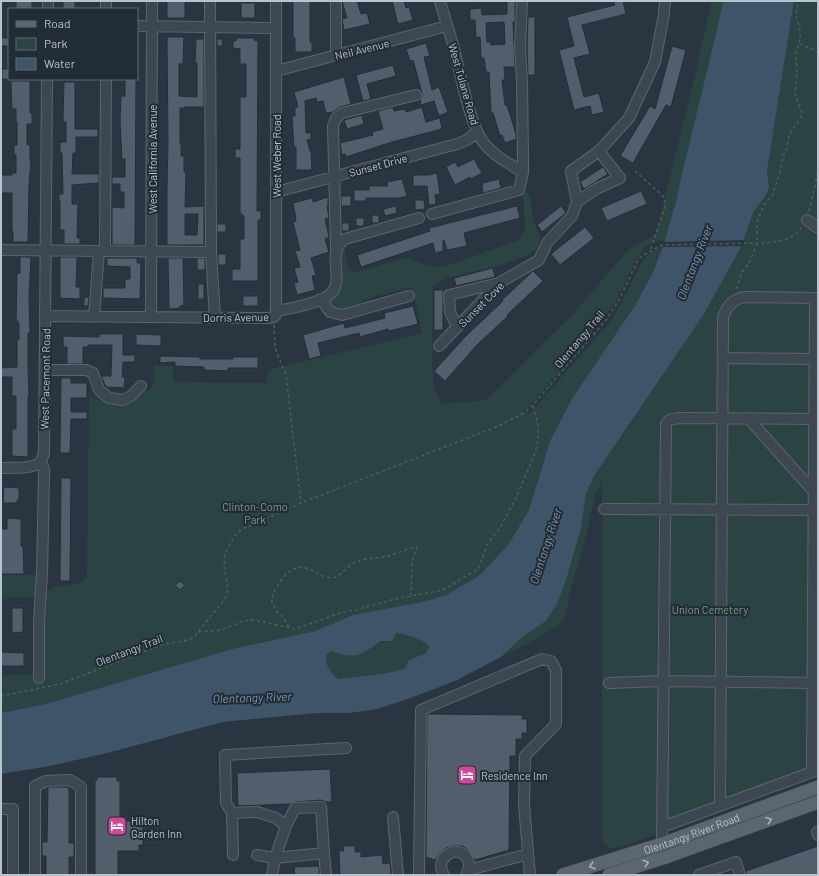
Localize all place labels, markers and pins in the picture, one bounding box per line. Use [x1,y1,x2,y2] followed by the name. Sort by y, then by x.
[456,764,478,786] hotel icon: Residence Inn
[481,769,548,782] place label: Residence Inn
[131,814,182,840] place label: Hilton Garden Inn
[106,815,128,837] hotel icon: Hilton Garden Inn

